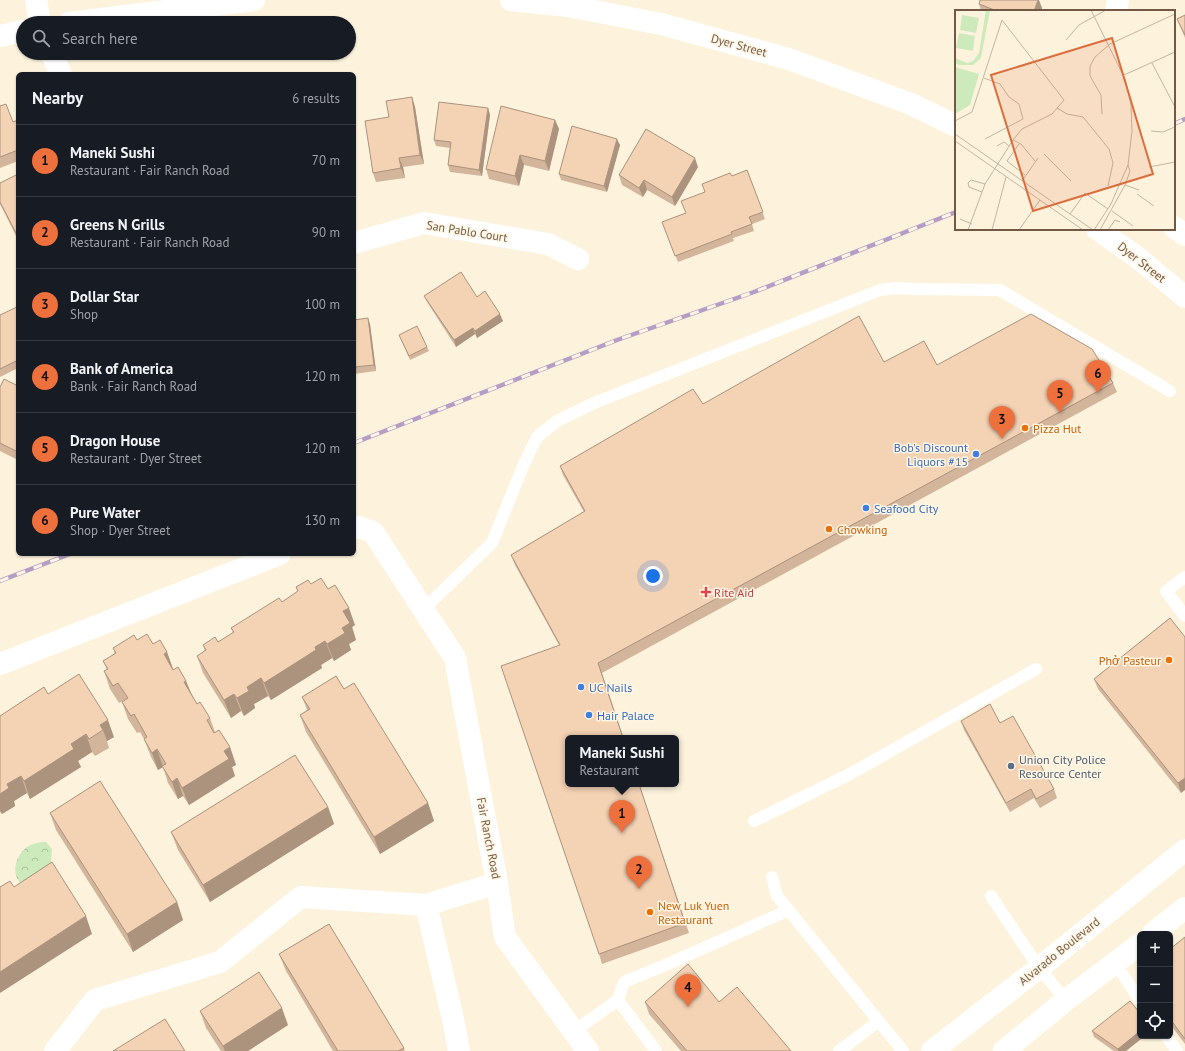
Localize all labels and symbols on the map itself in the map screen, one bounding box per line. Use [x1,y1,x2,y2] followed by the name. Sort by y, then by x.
[955,10,1175,230] inset map
[709,30,769,60] street label: Dyer Street
[425,217,509,245] street label: San Pablo Court
[1115,238,1169,286] street label: Dyer Street
[1085,360,1111,393] pin: 6
[1047,380,1073,413] pin: 5
[989,406,1015,439] pin: 3
[1033,421,1081,436] place label: Pizza Hut
[1020,423,1030,433] marker: Pizza Hut
[894,440,968,469] place label: Bob's Discount Liquors #15
[971,449,981,459] marker: Bob's Discount Liquors #15
[874,501,939,516] place label: Seafood City
[861,503,871,513] marker: Seafood City
[837,522,888,537] place label: Chowking
[824,524,834,534] marker: Chowking
[643,566,663,586] your location
[714,585,754,600] place label: Rite Aid
[701,587,711,597] marker: Rite Aid
[1099,653,1161,668] place label: Phở Pasteur
[1164,655,1174,665] marker: Phở Pasteur
[589,680,632,695] place label: UC Nails
[576,682,586,692] marker: UC Nails
[597,708,654,723] place label: Hair Palace
[584,710,594,720] marker: Hair Palace
[1019,752,1106,781] place label: Union City Police Resource Center
[1006,761,1016,771] marker: Union City Police Resource Center
[474,796,504,880] street label: Fair Ranch Road
[609,800,635,833] pin: 1
[626,856,652,889] pin: 2
[658,898,729,927] place label: New Luk Yuen Restaurant
[645,907,655,917] marker: New Luk Yuen Restaurant
[1015,914,1103,988] street label: Alvarado Boulevard
[675,974,701,1007] pin: 4

